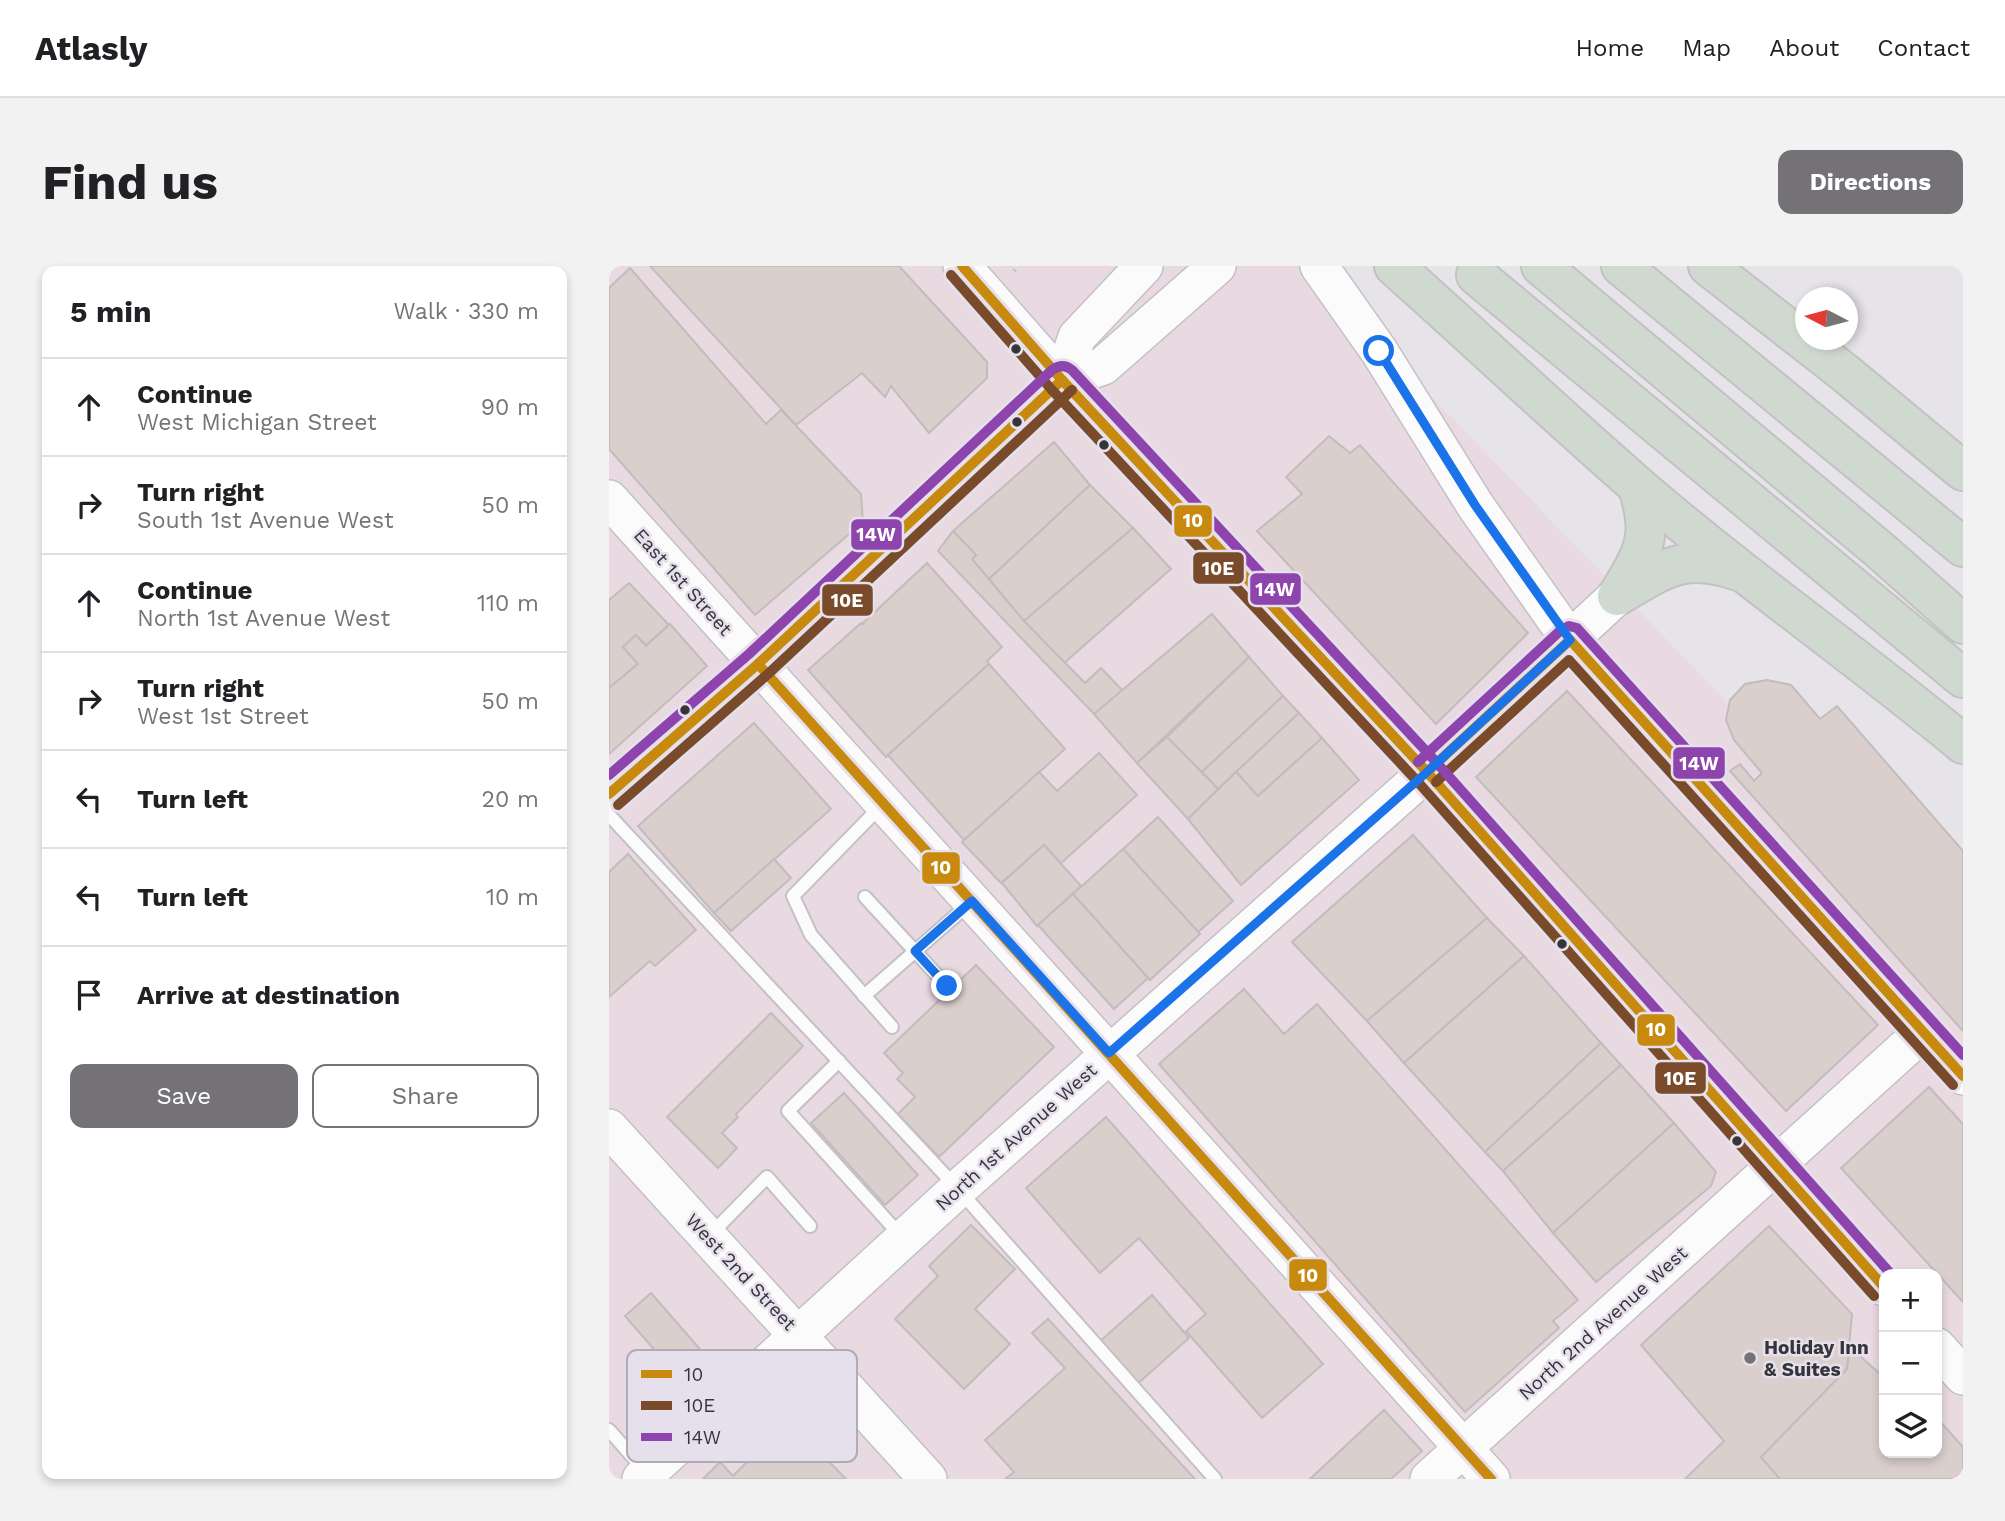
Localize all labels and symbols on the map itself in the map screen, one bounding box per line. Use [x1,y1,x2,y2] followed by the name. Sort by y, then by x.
[1795,287,1858,350] north arrow
[1363,335,1394,366] route start
[1009,342,1023,356] unlabelled marker
[1010,415,1024,429] unlabelled marker
[1097,438,1111,452] unlabelled marker
[1173,504,1213,538] line badge: 10
[1183,509,1203,532] text: 10
[850,518,903,551] line badge: 14W
[856,523,896,546] text: 14W
[629,524,737,640] street label: East 1st Street
[1192,551,1245,585] line badge: 10E
[1202,557,1234,580] text: 10E
[1249,572,1302,606] line badge: 14W
[1255,578,1295,601] text: 14W
[821,583,874,617] line badge: 10E
[831,589,863,612] text: 10E
[678,703,692,717] unlabelled marker
[1672,746,1726,780] line badge: 14W
[1679,752,1719,775] text: 14W
[921,851,961,885] line badge: 10
[931,856,951,879] text: 10
[1555,937,1569,951] unlabelled marker
[931,970,962,1001] route end
[1636,1013,1676,1047] line badge: 10
[1646,1018,1666,1041] text: 10
[931,1058,1101,1215] street label: North 1st Avenue West
[1654,1061,1707,1095] line badge: 10E
[1664,1067,1696,1090] text: 10E
[1730,1134,1744,1148] unlabelled marker
[681,1209,801,1335] street label: West 2nd Street
[1514,1241,1692,1405] street label: North 2nd Avenue West
[1288,1258,1328,1292] line badge: 10
[1298,1264,1318,1287] text: 10
[1764,1336,1869,1381] place label: Holiday Inn & Suites
[627,1350,857,1462] legend
[1742,1350,1758,1366] marker: Holiday Inn & Suites
[684,1363,703,1386] text: 10
[684,1394,715,1417] text: 10E
[684,1426,721,1449] text: 14W

